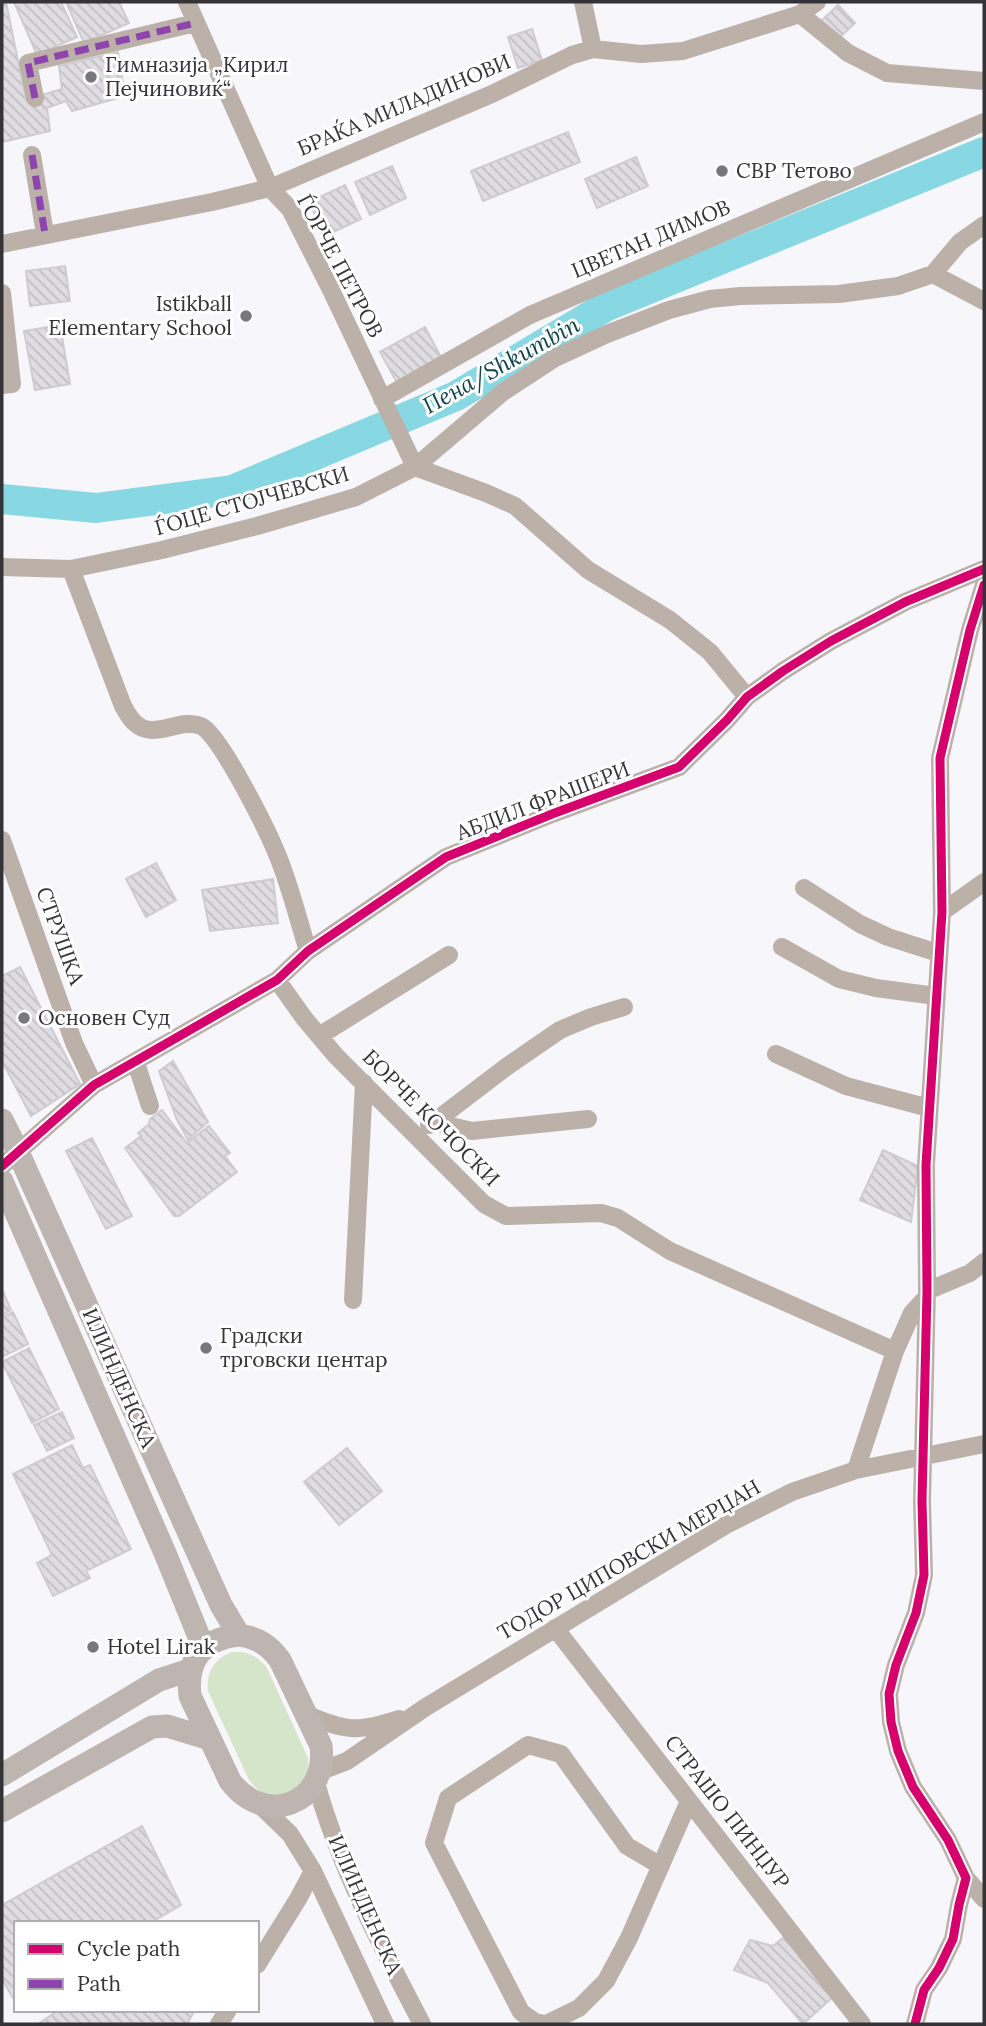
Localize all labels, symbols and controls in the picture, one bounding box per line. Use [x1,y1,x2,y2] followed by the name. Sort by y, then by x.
[293,47,515,162] street label: БРАЌА МИЛАДИНОВИ
[105,51,288,102] place label: Гимназија „Кирил Пејчиновиќ“
[83,69,99,85] marker: Гимназија „Кирил Пејчиновиќ“
[736,157,852,184] place label: СВР Тетово
[714,163,730,179] marker: СВР Тетово
[291,189,390,342] street label: ЃОРЧЕ ПЕТРОВ
[567,193,734,284] street label: ЦВЕТАН ДИМОВ
[48,290,232,341] place label: Istikball Elementary School
[238,308,254,324] marker: Istikball Elementary School
[417,309,585,421] water label: Пена/Shkumbin
[152,460,352,541] street label: ЃОЦЕ СТОЈЧЕВСКИ
[451,755,634,846] street label: АБДИЛ ФРАШЕРИ
[30,883,91,989] street label: СТРУШКА
[38,1004,170,1031] place label: Основен Суд
[16,1010,32,1026] marker: Основен Суд
[357,1043,506,1192] street label: БОРЧЕ КОЧОСКИ
[77,1304,163,1453] street label: ИЛИНДЕНСКА
[220,1322,388,1373] place label: Градски трговски центар
[198,1340,214,1356] marker: Градски трговски центар
[493,1473,765,1646] street label: ТОДОР ЦИПОВСКИ МЕРЏАН
[107,1633,216,1660] place label: Hotel Lirak
[85,1639,101,1655] marker: Hotel Lirak
[659,1729,796,1894] street label: СТРАШО ПИНЏУР
[323,1831,409,1980] street label: ИЛИНДЕНСКА
[14,1921,259,2012] legend
[77,1935,180,1962] text: Cycle path
[77,1970,121,1997] text: Path

